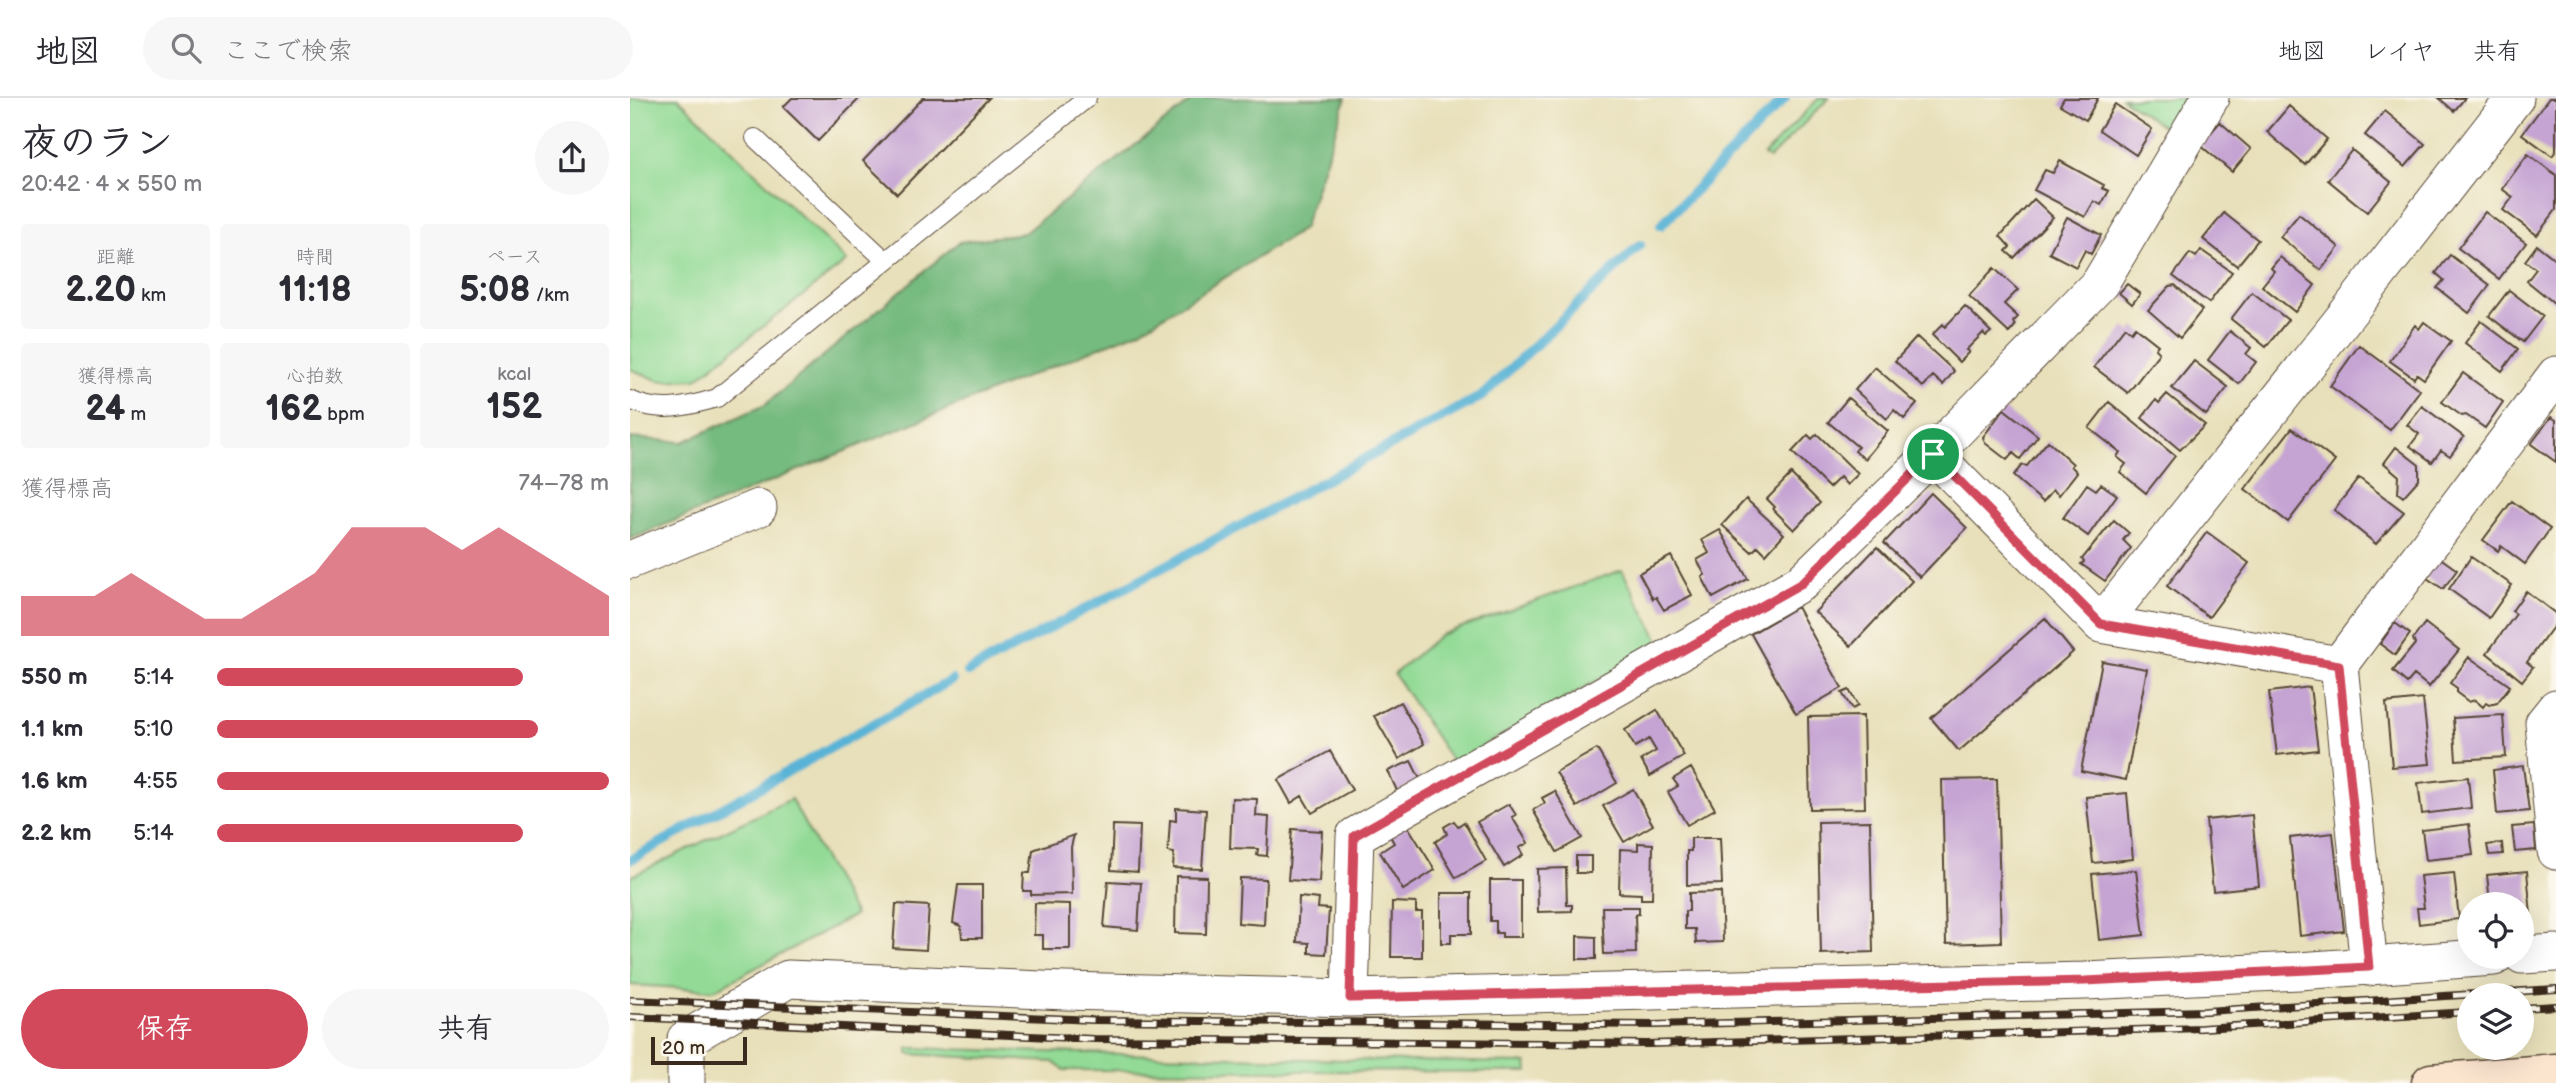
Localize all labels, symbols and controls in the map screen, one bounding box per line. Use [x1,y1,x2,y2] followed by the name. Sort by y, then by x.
[143,17,633,80] search box
[167,29,205,67] icon: search
[35,32,101,72] text: 地図
[223,36,353,67] text: ここで検索
[2278,37,2326,66] text: 地図
[2364,37,2435,66] text: レイヤ
[2473,37,2521,66] text: 共有
[21,121,173,166] text: 夜のラン
[535,121,609,195] button: share
[21,170,202,198] text: 20:42 · 4 × 550 m
[97,246,135,269] text: 距離
[296,246,334,269] text: 時間
[486,246,542,269] text: ペース
[65,269,136,312] text: 2.20
[278,269,352,312] text: 11:18
[459,269,531,312] text: 5:08
[136,284,166,307] text: km
[531,284,569,307] text: /km
[497,363,531,386] text: kcal
[78,365,154,388] text: 獲得標高
[286,365,344,388] text: 心拍数
[486,386,542,429] text: 152
[85,388,125,431] text: 24
[265,388,322,431] text: 162
[125,403,146,426] text: m
[322,403,365,426] text: bpm
[1903,424,1963,484] pin
[1914,435,1952,473] icon: arrive
[519,469,609,497] text: 74–78 m
[21,475,113,503] text: 獲得標高
[21,663,88,691] text: 550 m
[133,663,174,691] text: 5:14
[21,715,83,743] text: 1.1 km
[133,715,173,743] text: 5:10
[21,767,88,795] text: 1.6 km
[133,767,178,795] text: 4:55
[21,819,92,847] text: 2.2 km
[133,819,174,847] text: 5:14
[2457,892,2534,1060] map controls
[2457,892,2534,969] button: locate
[2457,983,2534,1060] button: layers
[21,989,308,1069] button: 保存
[322,989,609,1069] button: 共有
[651,1034,747,1066] scale bar
[662,1037,705,1060] text: 20 m

